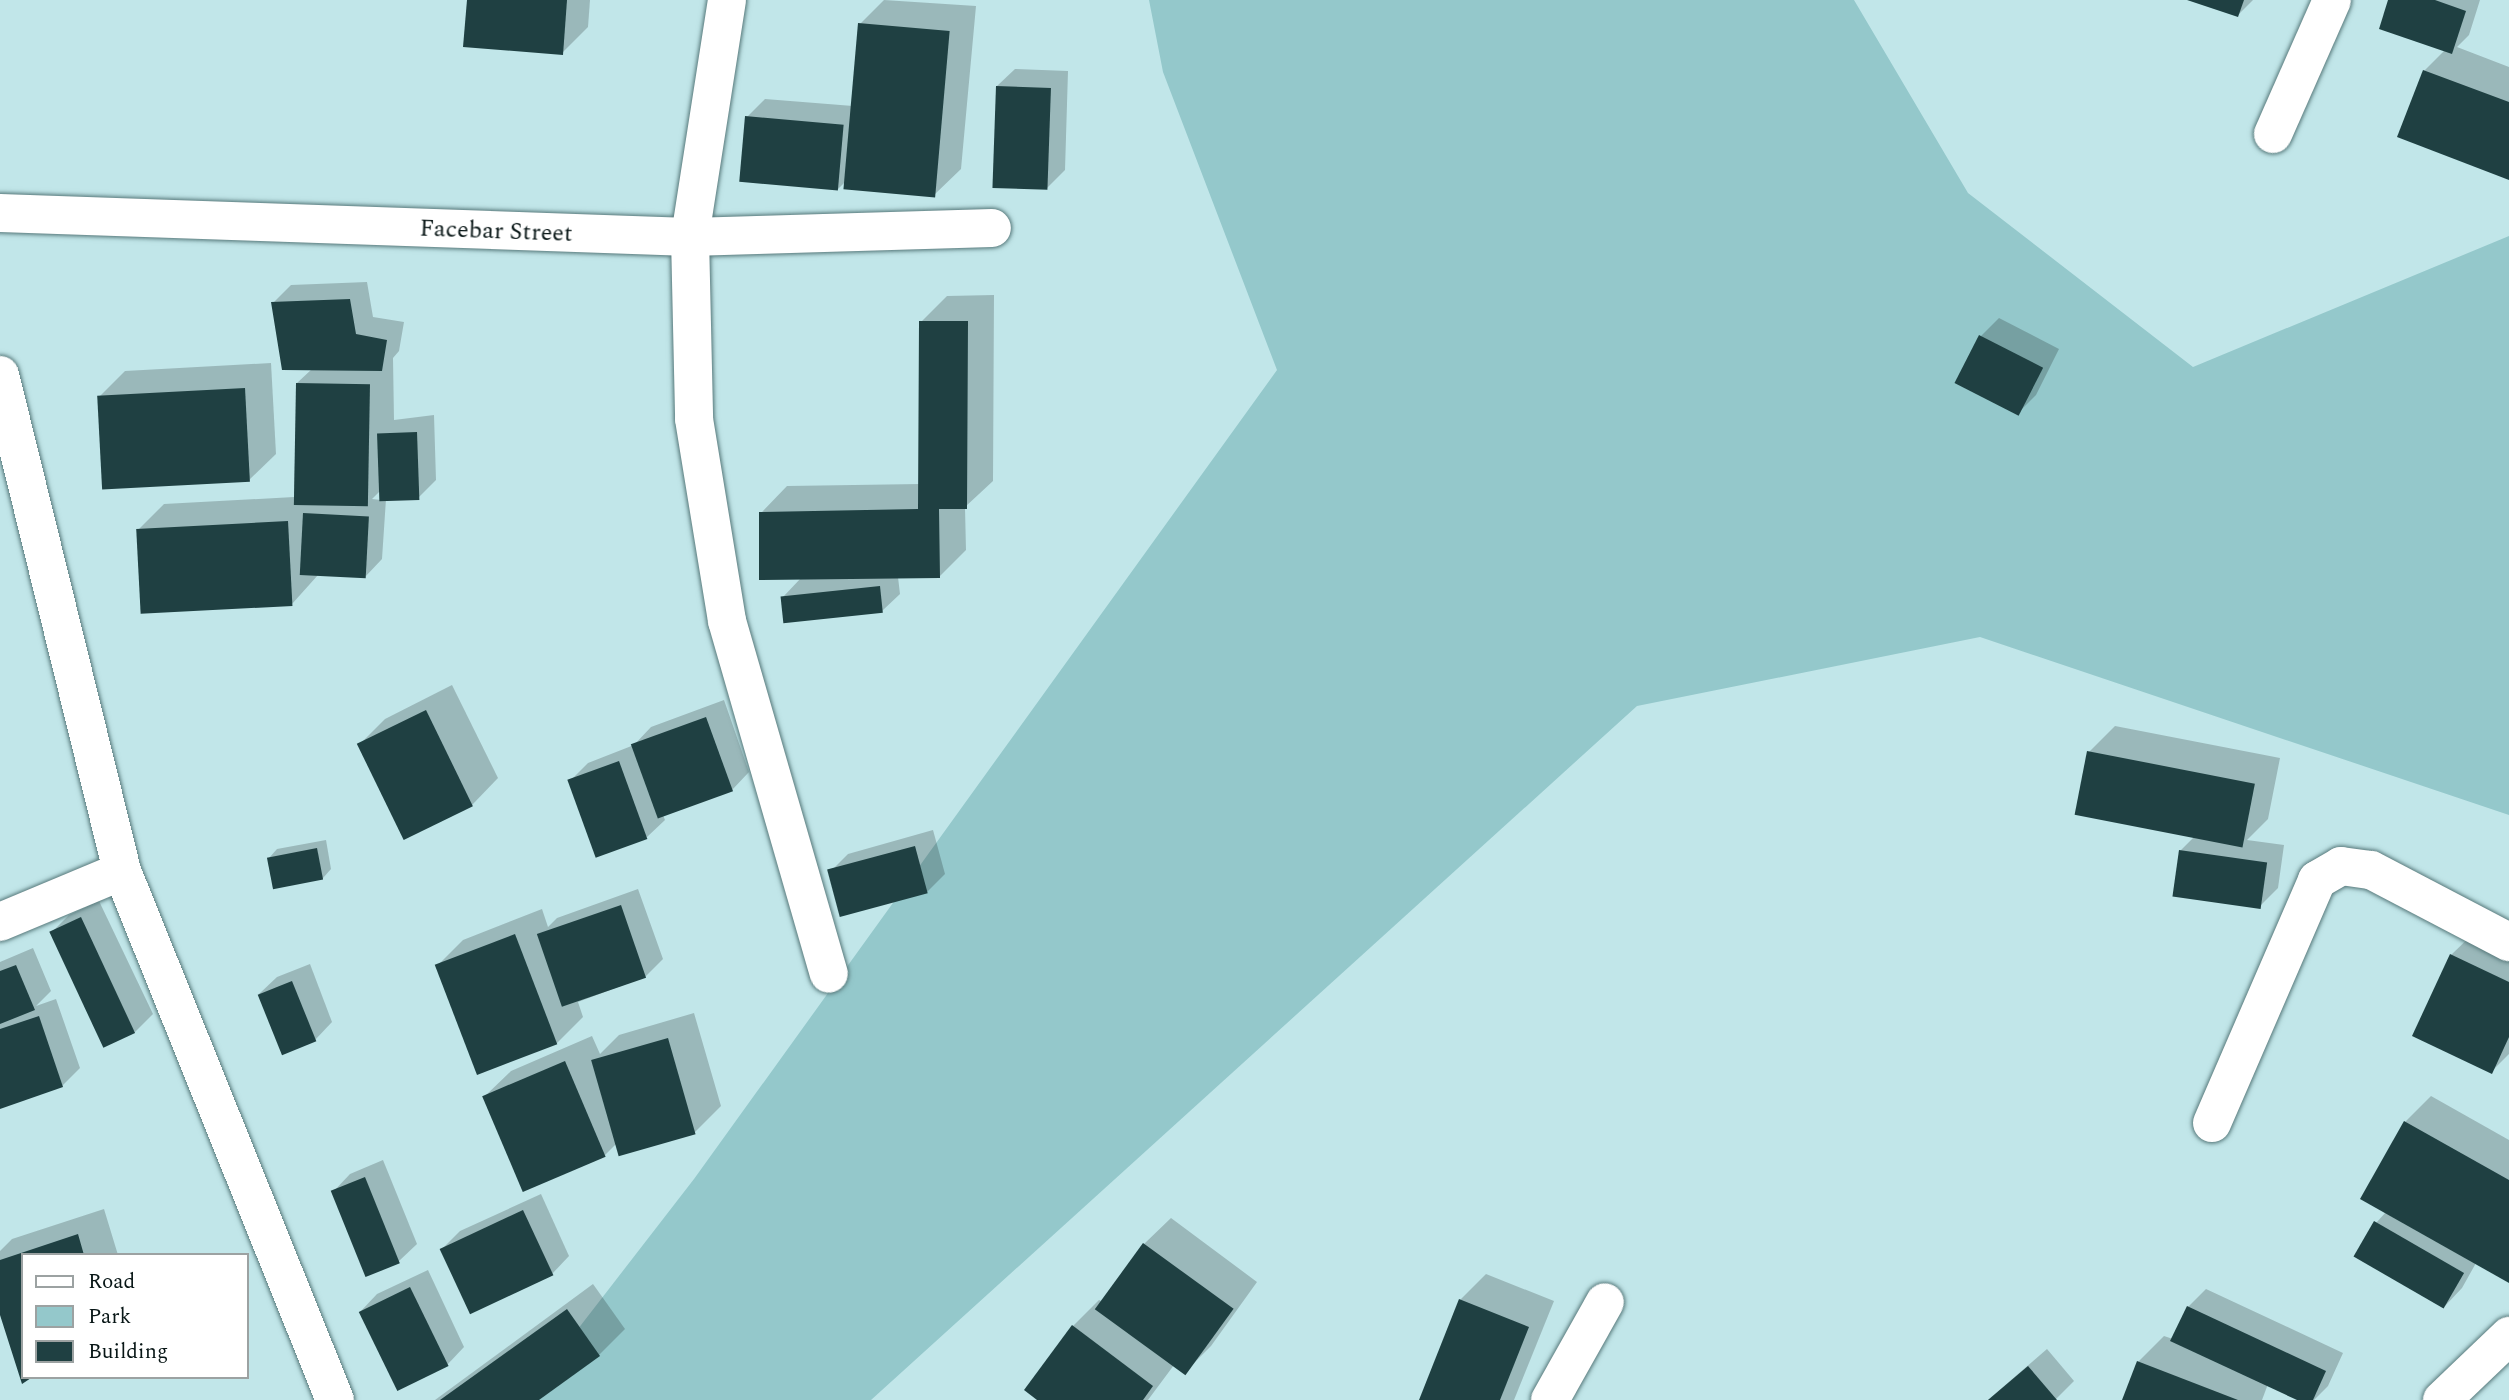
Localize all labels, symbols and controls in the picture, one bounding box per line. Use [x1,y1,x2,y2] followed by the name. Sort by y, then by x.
[419,215,573,249] street label: Facebar Street
[21,1253,248,1379] legend
[88,1266,135,1298] text: Road
[88,1301,131,1333] text: Park
[88,1336,168,1368] text: Building

